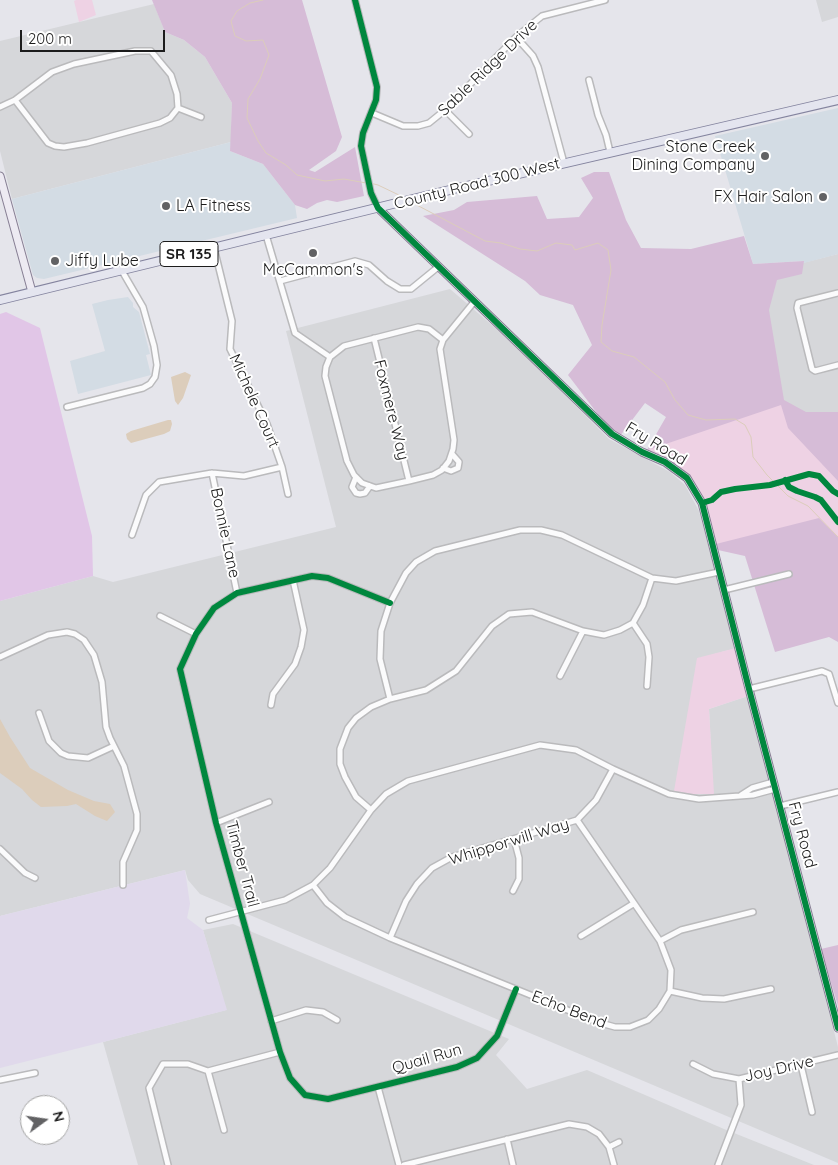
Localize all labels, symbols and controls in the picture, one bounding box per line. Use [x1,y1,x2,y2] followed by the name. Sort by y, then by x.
[434,16,542,120] street label: Sable Ridge Drive
[22,20,168,52] scale bar
[28,29,72,48] text: 200 m
[631,137,755,175] place label: Stone Creek Dining Company
[759,150,771,162] marker: Stone Creek Dining Company
[392,154,562,214] street label: County Road 300 West
[714,187,813,207] place label: FX Hair Salon
[817,191,829,203] marker: FX Hair Salon
[176,196,250,216] place label: LA Fitness
[160,200,172,212] marker: LA Fitness
[160,242,218,266] road number: SR 135
[307,247,319,259] marker: McCammon's
[65,251,139,271] place label: Jiffy Lube
[49,255,61,267] marker: Jiffy Lube
[263,260,363,280] place label: McCammon's
[225,351,283,451] street label: Michele Court
[369,358,413,462] street label: Foxmere Way
[622,418,690,470] street label: Fry Road
[206,486,244,580] street label: Bonnie Lane
[784,800,820,870] street label: Fry Road
[446,815,572,869] street label: Whipporwill Way
[221,819,263,909] street label: Timber Trail
[529,987,609,1033] street label: Echo Bend
[390,1040,464,1078] street label: Quail Run
[742,1052,816,1086] street label: Joy Drive
[20,1095,70,1145] north arrow
[49,1109,69,1124] text: N

